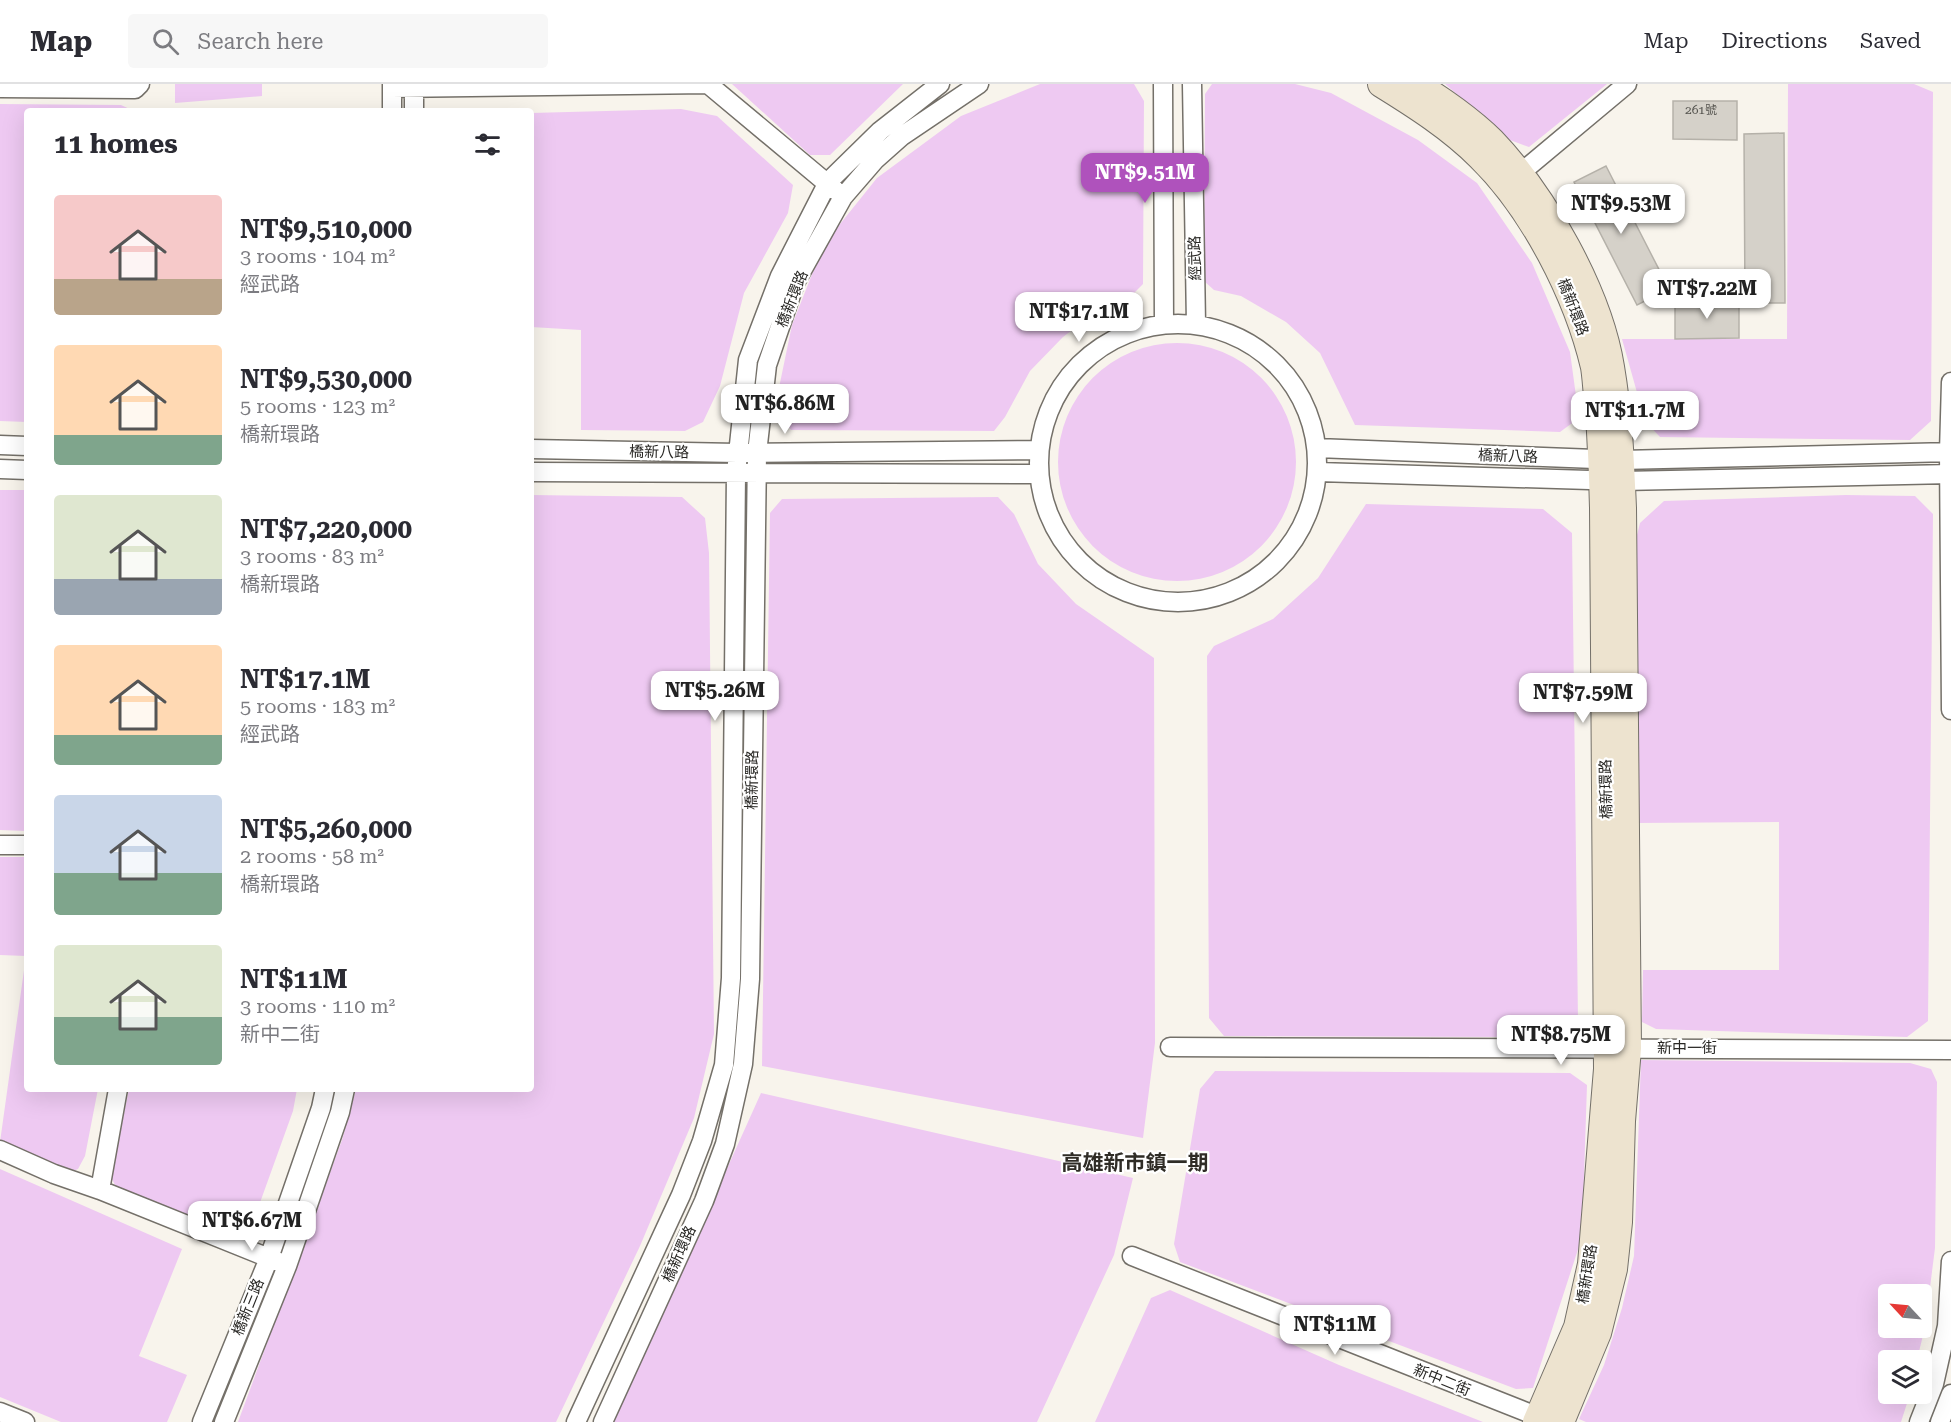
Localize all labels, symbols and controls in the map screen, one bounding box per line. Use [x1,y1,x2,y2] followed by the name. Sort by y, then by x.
[128,14,548,68] search box
[30,25,92,58] text: Map
[149,25,182,58] icon: search
[197,29,323,54] text: Search here
[1644,29,1688,53] text: Map
[1721,29,1827,53] text: Directions
[1860,29,1921,53] text: Saved
[1685,103,1717,117] house number: 261號
[471,128,504,161] icon: filters
[54,129,178,159] text: 11 homes
[1083,153,1207,204] pin: NT$9.51M
[1095,160,1195,184] text: NT$9.51M
[1559,184,1683,235] pin: NT$9.53M
[1571,191,1671,215] text: NT$9.53M
[240,214,412,244] text: NT$9,510,000
[102,219,174,291] icon: home
[1186,235,1204,281] street label: 經武路
[240,244,395,268] text: 3 rooms · 104 m²
[772,268,812,330] street label: 橋新環路
[1645,269,1769,320] pin: NT$7.22M
[240,272,300,296] text: 經武路
[1554,276,1592,338] street label: 橋新環路
[1657,276,1757,300] text: NT$7.22M
[1017,292,1141,343] pin: NT$17.1M
[1029,299,1129,323] text: NT$17.1M
[240,364,412,394] text: NT$9,530,000
[102,369,174,441] icon: home
[723,384,847,435] pin: NT$6.86M
[735,391,835,415] text: NT$6.86M
[1573,391,1697,442] pin: NT$11.7M
[240,394,395,418] text: 5 rooms · 123 m²
[1585,398,1685,422] text: NT$11.7M
[240,422,320,446] text: 橋新環路
[629,442,689,462] street label: 橋新八路
[1478,446,1538,466] street label: 橋新八路
[240,514,412,544] text: NT$7,220,000
[102,519,174,591] icon: home
[240,544,384,568] text: 3 rooms · 83 m²
[240,572,320,596] text: 橋新環路
[240,664,370,694] text: NT$17.1M
[102,669,174,741] icon: home
[653,671,777,722] pin: NT$5.26M
[1521,673,1645,724] pin: NT$7.59M
[665,678,765,702] text: NT$5.26M
[1533,680,1633,704] text: NT$7.59M
[240,694,395,718] text: 5 rooms · 183 m²
[240,722,300,746] text: 經武路
[742,750,762,810] street label: 橋新環路
[1596,759,1616,819] street label: 橋新環路
[240,814,412,844] text: NT$5,260,000
[102,819,174,891] icon: home
[240,844,384,868] text: 2 rooms · 58 m²
[240,872,320,896] text: 橋新環路
[240,964,348,994] text: NT$11M
[102,969,174,1041] icon: home
[240,994,395,1018] text: 3 rooms · 110 m²
[1499,1015,1623,1066] pin: NT$8.75M
[240,1022,320,1046] text: 新中二街
[1511,1022,1611,1046] text: NT$8.75M
[1657,1039,1717,1057] street label: 新中一街
[1062,1151,1209,1175] district label: 高雄新市鎮一期
[190,1201,314,1252] pin: NT$6.67M
[202,1208,302,1232] text: NT$6.67M
[659,1223,699,1285] street label: 橋新環路
[1573,1243,1601,1305] street label: 橋新環路
[228,1276,268,1338] street label: 橋新三路
[1878,1284,1932,1338] north arrow
[1878,1284,1932,1404] map controls
[1286,1305,1384,1356] pin: NT$11M
[1294,1312,1376,1336] text: NT$11M
[1878,1350,1932,1404] button: layers
[1411,1360,1473,1400] street label: 新中二街

